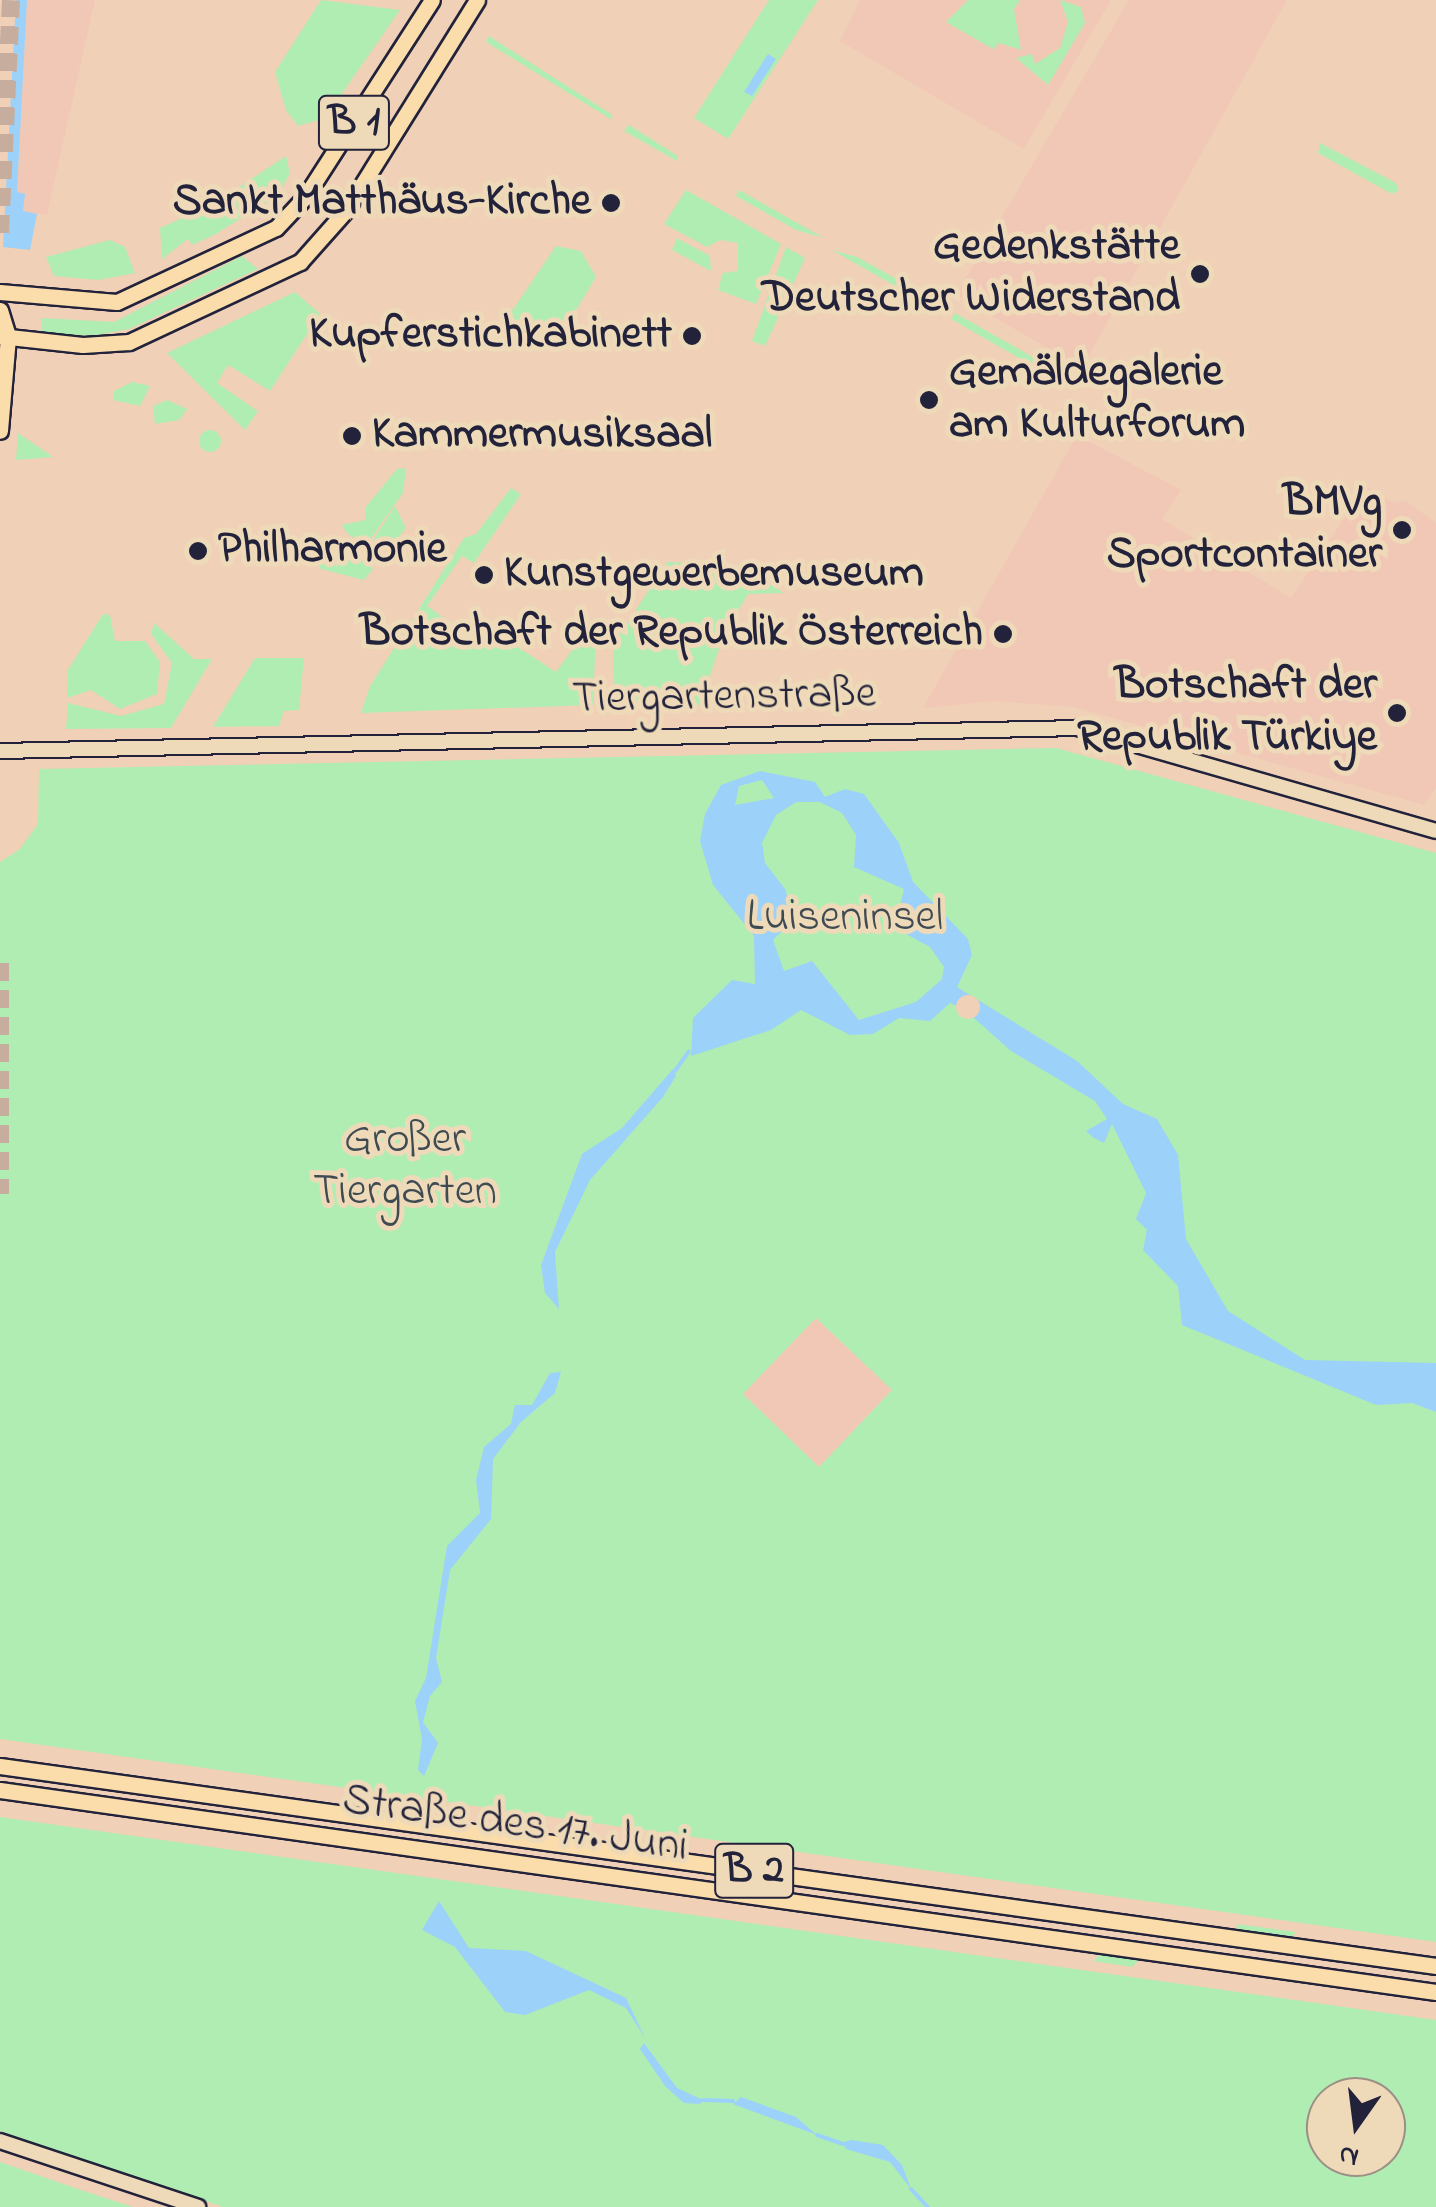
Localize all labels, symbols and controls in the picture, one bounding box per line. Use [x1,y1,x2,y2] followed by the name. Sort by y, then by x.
[316,86,392,160] road number: B 1
[173,176,591,230] place label: Sankt Matthäus-Kirche
[600,192,622,214] marker: Sankt Matthäus-Kirche
[762,221,1180,327] place label: Gedenkstätte Deutscher Widerstand
[1189,263,1211,285] marker: Gedenkstätte Deutscher Widerstand
[309,309,672,363] place label: Kupferstichkabinett
[681,325,703,347] marker: Kupferstichkabinett
[949,347,1245,453] place label: Gemäldegalerie am Kulturforum
[918,389,940,411] marker: Gemäldegalerie am Kulturforum
[372,409,712,463] place label: Kammermusiksaal
[341,425,363,447] marker: Kammermusiksaal
[1107,477,1382,583] place label: BMVg Sportcontainer
[1391,519,1413,541] marker: BMVg Sportcontainer
[218,524,447,578] place label: Philharmonie
[187,540,209,562] marker: Philharmonie
[504,548,924,602] place label: Kunstgewerbemuseum
[473,564,495,586] marker: Kunstgewerbemuseum
[360,607,983,661] place label: Botschaft der Republik Österreich
[992,623,1014,645] marker: Botschaft der Republik Österreich
[1077,660,1377,766] place label: Botschaft der Republik Türkiye
[572,668,876,728] street label: Tiergartenstraße
[1386,702,1408,724] marker: Botschaft der Republik Türkiye
[747,892,943,946] park label: Luiseninsel
[313,1114,497,1220] park label: Großer Tiergarten
[339,1774,691,1876] street label: Straße des 17. Juni
[714,1834,794,1908] road number: B 2
[1306,2077,1406,2177] north arrow
[1335,2132,1363,2177] text: N

